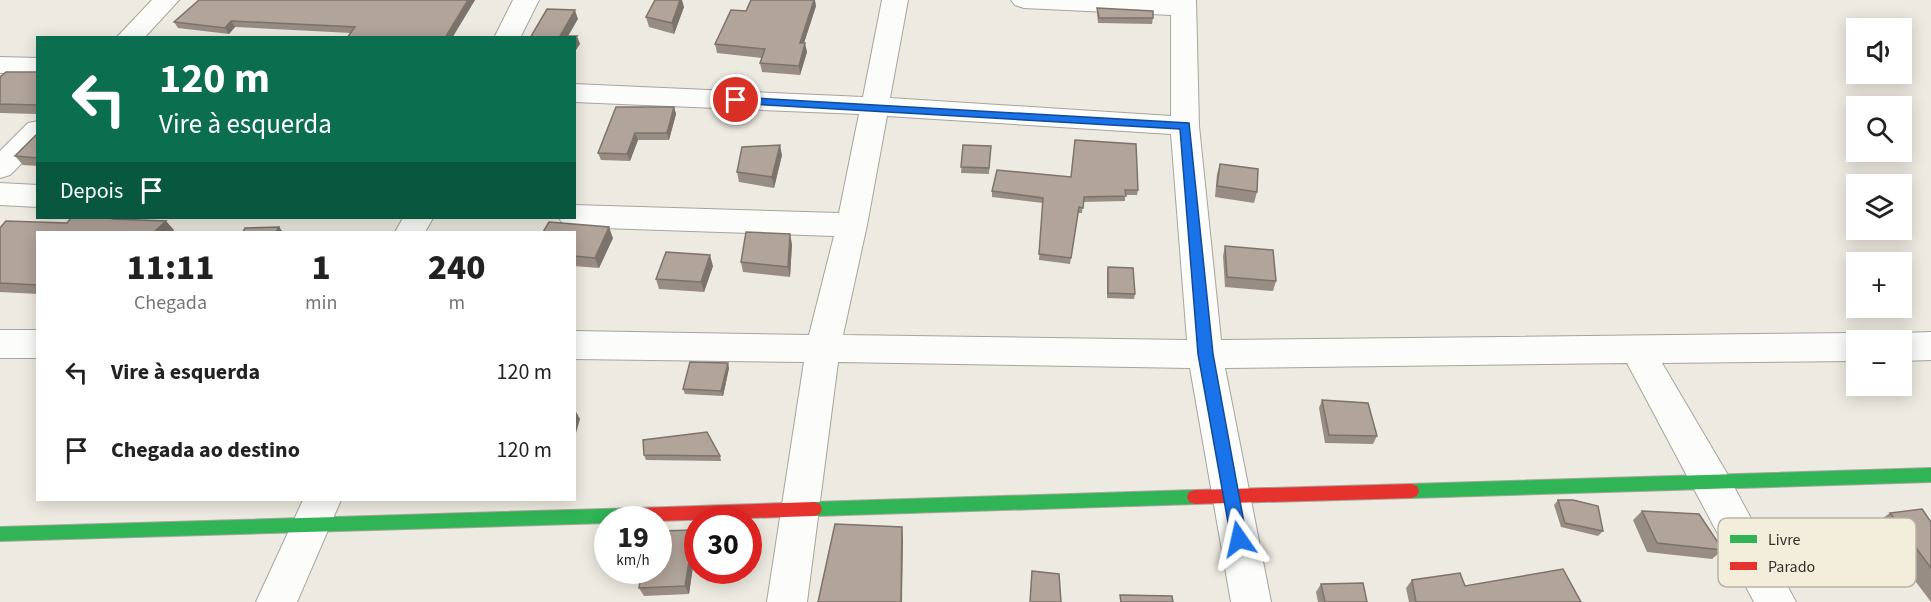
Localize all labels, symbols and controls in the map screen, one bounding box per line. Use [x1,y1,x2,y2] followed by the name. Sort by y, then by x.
[1846,18,1912,396] map controls
[1846,18,1912,84] button: sound
[159,49,270,109] text: 120 m
[60,60,138,138] icon: left
[710,74,761,125] pin
[719,83,752,116] icon: arrive
[1846,96,1912,162] button: search
[159,105,332,144] text: Vire à esquerda
[135,174,168,207] icon: arrive
[1846,174,1912,240] button: layers
[60,175,123,207] text: Depois
[126,242,215,293] text: 11:11
[312,242,331,293] text: 1
[428,242,486,293] text: 240
[1846,252,1912,318] button: +
[134,289,207,317] text: Chegada
[305,289,337,317] text: min
[448,289,465,317] text: m
[1846,330,1912,396] button: −
[60,356,93,389] icon: left
[111,356,260,388] text: Vire à esquerda
[497,356,552,388] text: 120 m
[60,434,93,467] icon: arrive
[111,434,300,466] text: Chegada ao destino
[497,434,552,466] text: 120 m
[684,506,762,584] speed limit sign: 30
[1207,507,1271,571] position arrow
[617,516,649,559] text: 19
[1718,518,1916,587] legend
[1768,529,1801,551] text: Livre
[616,550,650,571] text: km/h
[1768,556,1815,578] text: Parado

